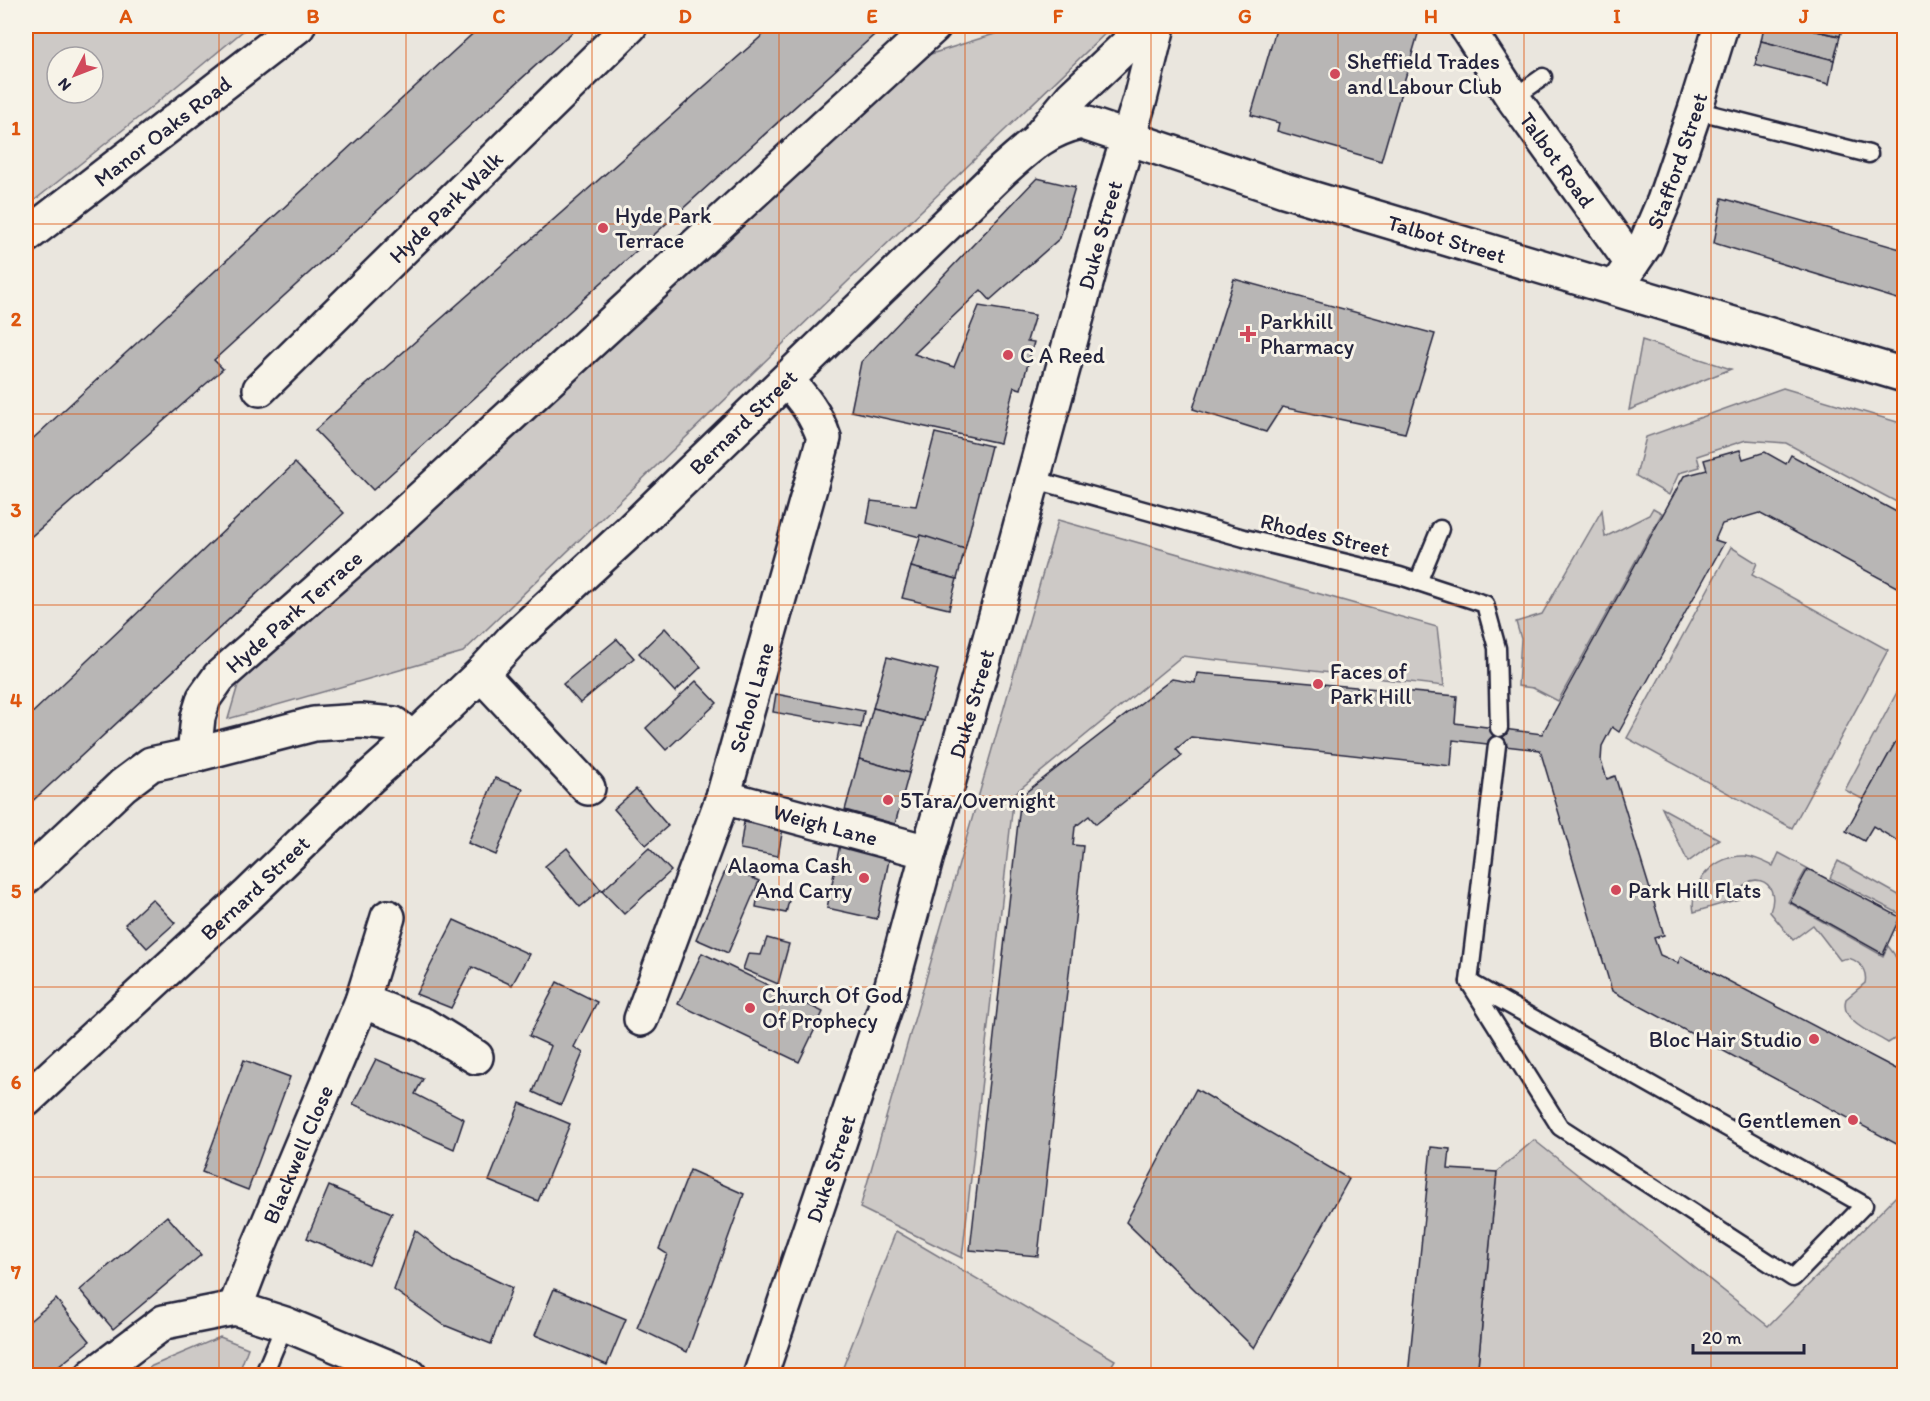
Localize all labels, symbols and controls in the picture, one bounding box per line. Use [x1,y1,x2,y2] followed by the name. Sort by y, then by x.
[119,4,133,28] text: A
[307,4,320,28] text: B
[493,4,506,28] text: C
[678,4,692,28] text: D
[866,4,878,28] text: E
[1053,4,1064,28] text: F
[1238,4,1252,28] text: G
[1424,4,1438,28] text: H
[1613,4,1621,28] text: I
[1798,4,1809,28] text: J
[45,45,105,105] north arrow
[1347,48,1502,100] place label: Sheffield Trades and Labour Club
[1328,67,1342,81] marker: Sheffield Trades and Labour Club
[88,69,236,192] street label: Manor Oaks Road
[54,74,75,95] text: N
[1640,89,1713,233] street label: Stafford Street
[1514,106,1601,213] street label: Talbot Road
[11,116,21,140] text: 1
[383,145,509,269] street label: Hyde Park Walk
[1071,177,1128,293] street label: Duke Street
[615,202,712,254] place label: Hyde Park Terrace
[1385,208,1509,269] street label: Talbot Street
[596,221,610,235] marker: Hyde Park Terrace
[11,307,22,331] text: 2
[1260,308,1355,360] place label: Parkhill Pharmacy
[1241,327,1255,341] marker: Parkhill Pharmacy
[1020,342,1105,369] place label: C A Reed
[1001,348,1015,362] marker: C A Reed
[683,363,803,480] street label: Bernard Street
[11,498,22,522] text: 3
[1258,507,1392,563] street label: Rhodes Street
[220,544,368,679] street label: Hyde Park Terrace
[723,639,779,756] street label: School Lane
[943,646,1000,761] street label: Duke Street
[1330,658,1412,710] place label: Faces of Park Hill
[1311,677,1325,691] marker: Faces of Park Hill
[10,688,22,712] text: 4
[900,787,1056,814] place label: 5Tara/Overnight
[881,793,895,807] marker: 5Tara/Overnight
[770,798,881,851] street label: Weigh Lane
[194,830,315,946] street label: Bernard Street
[728,852,853,904] place label: Alaoma Cash And Carry
[857,871,871,885] marker: Alaoma Cash And Carry
[1628,877,1761,904] place label: Park Hill Flats
[11,879,22,903] text: 5
[1609,883,1623,897] marker: Park Hill Flats
[762,982,903,1034] place label: Church Of God Of Prophecy
[743,1001,757,1015] marker: Church Of God Of Prophecy
[1649,1026,1802,1053] place label: Bloc Hair Studio
[1807,1032,1821,1046] marker: Bloc Hair Studio
[11,1070,22,1094] text: 6
[256,1081,339,1228] street label: Blackwell Close
[1737,1107,1841,1134] place label: Gentlemen
[800,1111,861,1226] street label: Duke Street
[1846,1113,1860,1127] marker: Gentlemen
[10,1260,21,1284] text: 7
[1693,1317,1804,1355] scale bar
[1702,1327,1742,1349] text: 20 m

